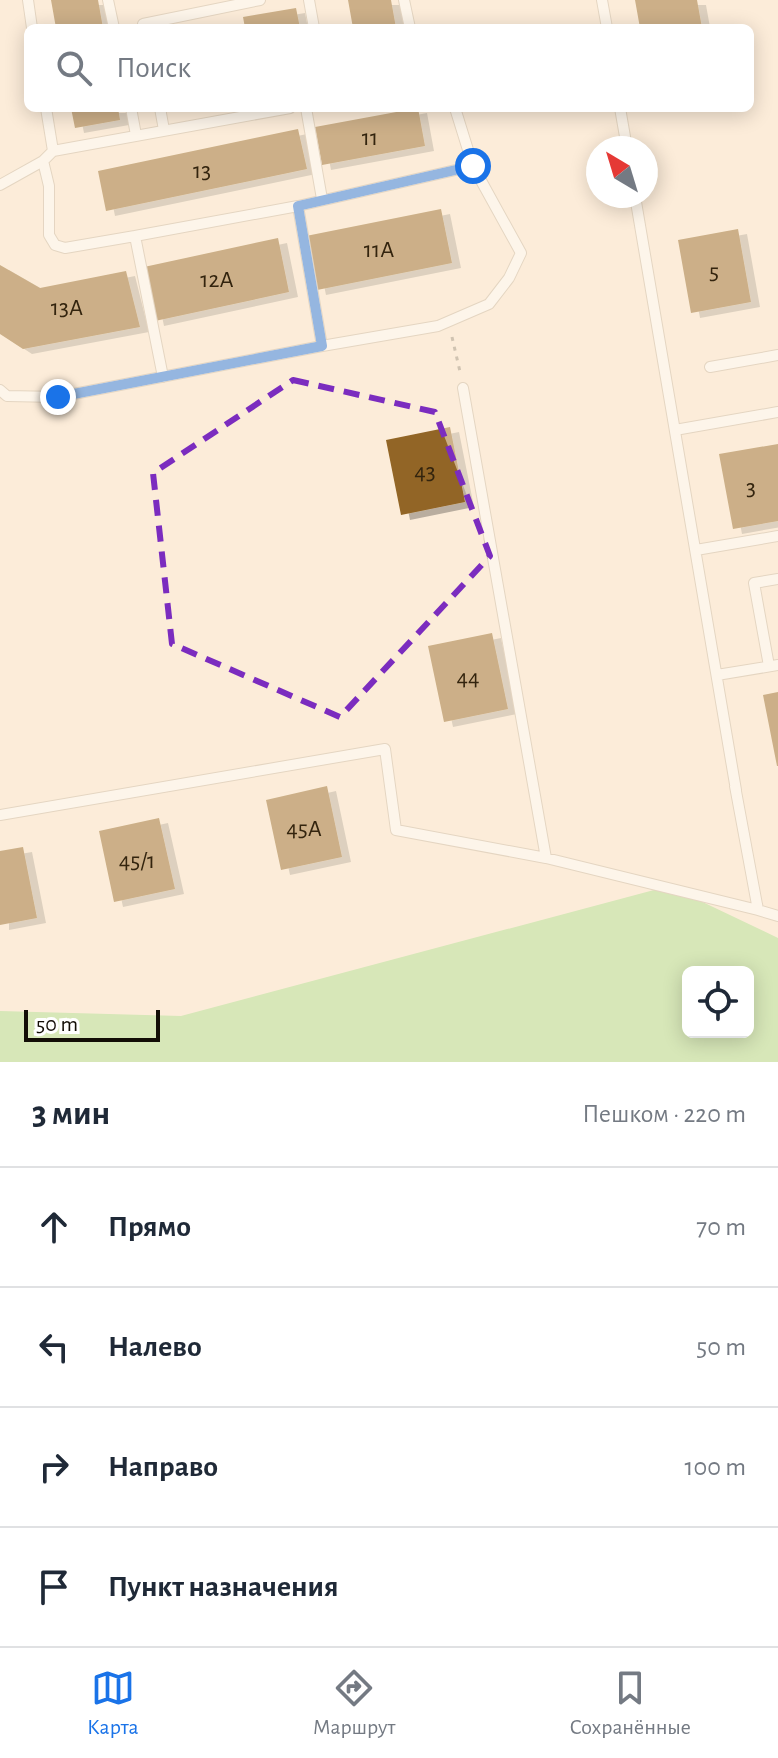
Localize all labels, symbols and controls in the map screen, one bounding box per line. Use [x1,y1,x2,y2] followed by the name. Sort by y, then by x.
[24,24,754,112] search box
[52,46,96,90] icon: search
[116,53,191,83] text: Поиск
[362,126,378,150] house number: 11
[586,136,658,208] north arrow
[455,148,491,184] route start
[193,159,211,183] house number: 13
[364,238,394,262] house number: 11А
[709,260,719,284] house number: 5
[200,268,234,292] house number: 12А
[51,296,83,320] house number: 13А
[40,379,76,415] route end
[414,460,436,484] house number: 43
[746,476,756,500] house number: 3
[456,666,480,690] house number: 44
[286,817,322,841] house number: 45А
[119,849,155,873] house number: 45/1
[682,966,754,1038] map controls
[682,966,754,1038] button: locate
[24,1006,160,1042] scale bar
[36,1013,78,1035] text: 50 m
[32,1097,110,1131] text: 3 мин
[582,1101,746,1127] text: Пешком · 220 m
[32,1205,76,1249] icon: ahead
[108,1212,191,1242] text: Прямо
[696,1214,746,1240] text: 70 m
[32,1325,76,1369] icon: left
[108,1332,202,1362] text: Налево
[696,1334,746,1360] text: 50 m
[32,1445,76,1489] icon: right
[108,1452,218,1482] text: Направо
[685,1454,746,1480] text: 100 m
[32,1565,76,1609] icon: arrive
[108,1572,339,1602] text: Пункт назначения
[87,1666,139,1740] tab: Карта
[313,1666,395,1740] tab: Маршрут
[569,1666,691,1740] tab: Сохранённые

